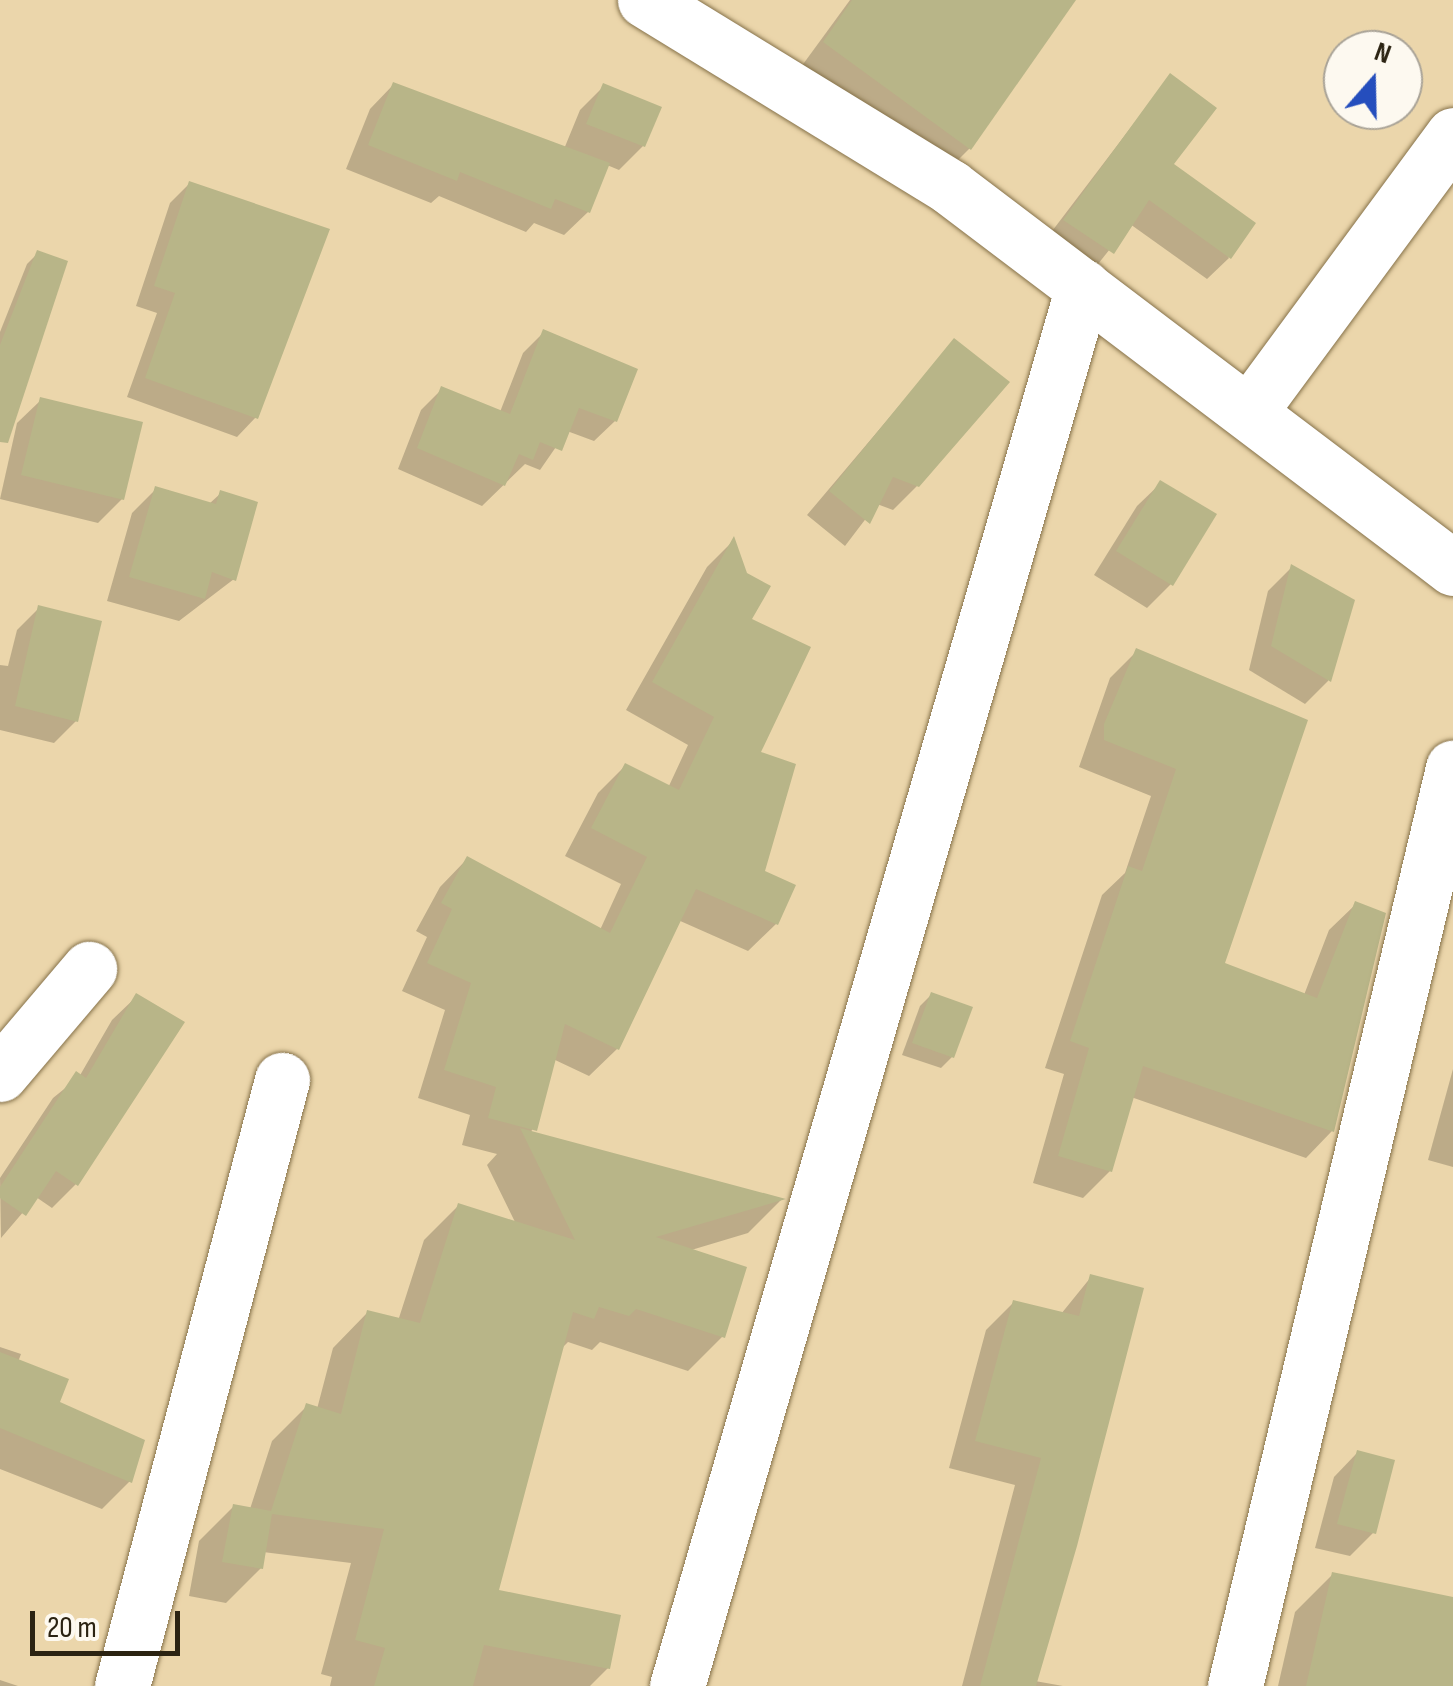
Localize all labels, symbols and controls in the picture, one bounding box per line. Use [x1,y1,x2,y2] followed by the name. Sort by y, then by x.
[1323,30,1423,130] north arrow
[1370,35,1395,71] text: N
[35,1591,185,1653] scale bar
[47,1610,97,1646] text: 20 m

